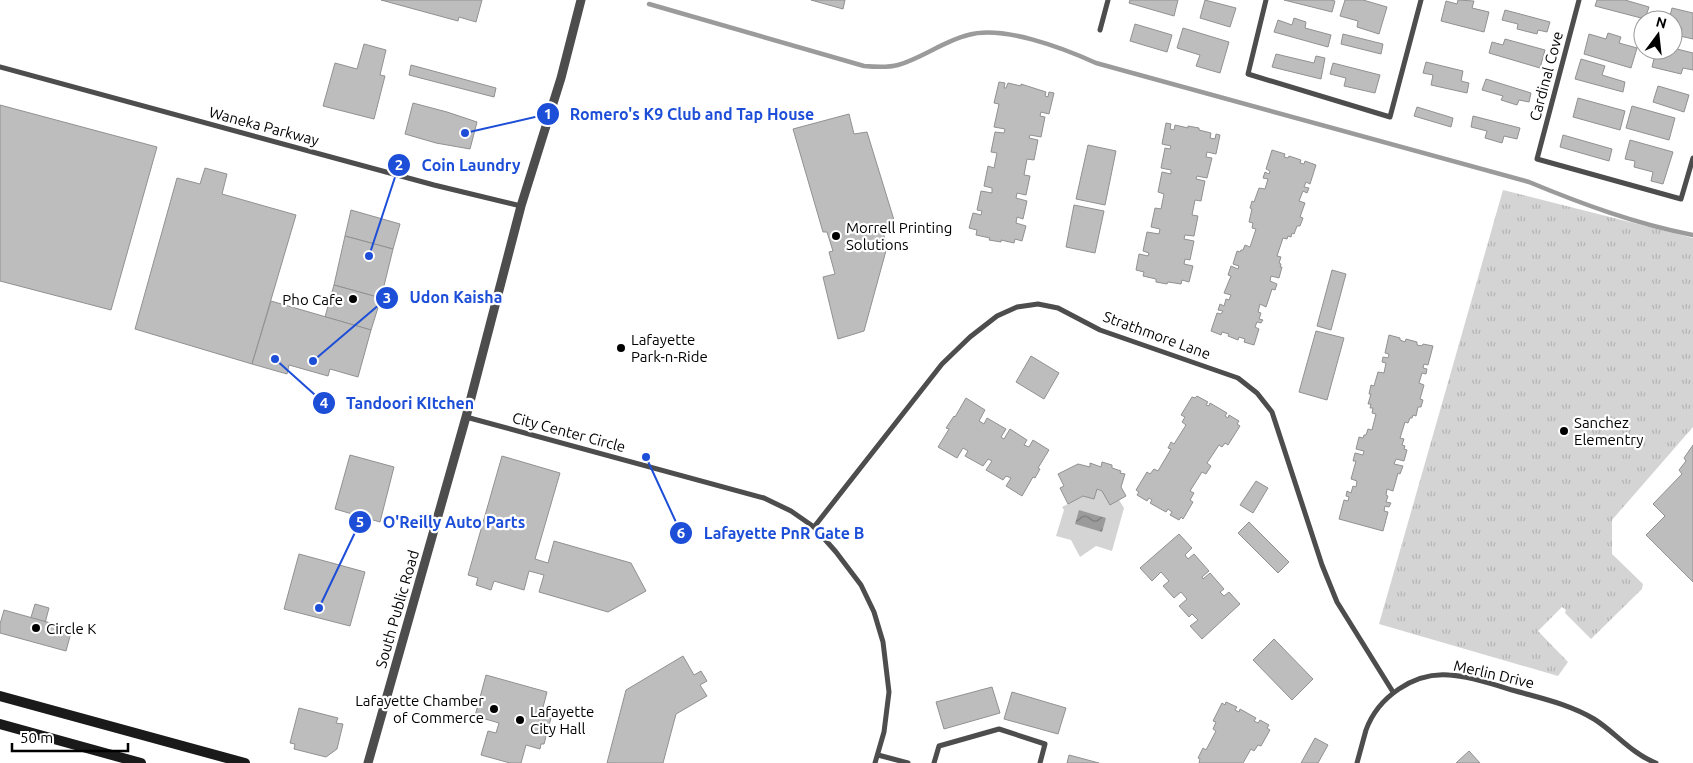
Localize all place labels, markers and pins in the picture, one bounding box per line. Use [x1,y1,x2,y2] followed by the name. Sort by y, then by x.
[535,99,825,130] callout: Romero's K9 Club and Tap House
[386,149,530,180] callout: Coin Laundry
[846,219,952,253] place label: Morrell Printing Solutions
[830,230,842,242] marker: Morrell Printing Solutions
[374,282,512,313] callout: Udon Kaisha
[282,291,343,308] place label: Pho Cafe
[347,293,359,305] marker: Pho Cafe
[631,331,708,365] place label: Lafayette Park-n-Ride
[615,342,627,354] marker: Lafayette Park-n-Ride
[311,388,485,419] callout: Tandoori KItchen
[1574,414,1644,448] place label: Sanchez Elementry
[1558,425,1570,437] marker: Sanchez Elementry
[348,506,535,537] callout: O'Reilly Auto Parts
[669,518,874,549] callout: Lafayette PnR Gate B
[46,620,96,637] place label: Circle K
[30,622,42,634] marker: Circle K
[355,692,484,726] place label: Lafayette Chamber of Commerce
[488,703,500,715] marker: Lafayette Chamber of Commerce
[530,703,594,737] place label: Lafayette City Hall
[514,714,526,726] marker: Lafayette City Hall

